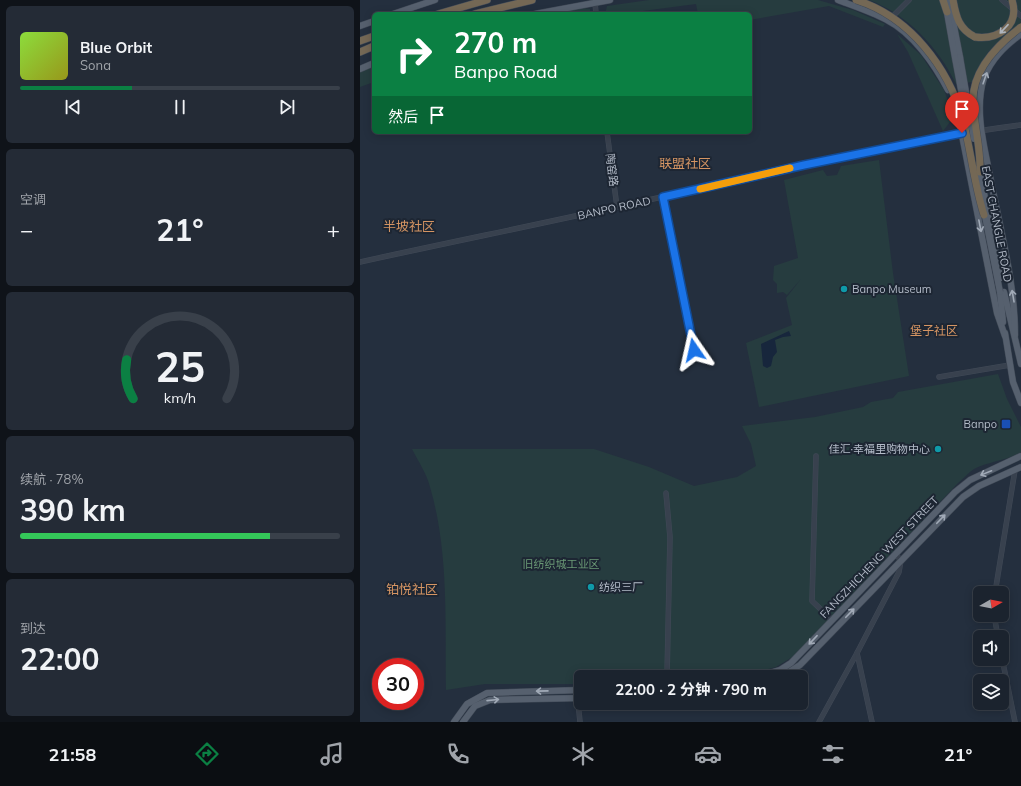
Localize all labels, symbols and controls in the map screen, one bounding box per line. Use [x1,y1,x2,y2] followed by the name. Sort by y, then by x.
[1000,24,1009,34] one-way arrow
[454,25,537,60] text: 270 m
[388,28,440,80] icon: right
[80,38,152,57] text: Blue Orbit
[80,57,111,73] text: Sona
[454,60,558,83] text: Banpo Road
[982,71,989,84] one-way arrow
[945,92,979,133] pin
[62,96,84,118] icon: previous
[169,96,191,118] icon: pause
[276,96,298,118] icon: next
[951,98,973,120] icon: arrive
[426,104,448,126] icon: arrive
[388,107,418,126] text: 然后
[603,153,621,187] street label: 陶窑路
[659,155,711,171] district label: 联盟社区
[979,165,1015,283] street label: EAST CHANGLE ROAD
[20,191,46,207] text: 空调
[576,193,652,223] street label: BANPO ROAD
[156,211,204,249] text: 21°
[20,216,33,244] text: −
[327,216,340,244] text: +
[383,218,435,234] district label: 半坡社区
[977,219,985,232] one-way arrow
[852,282,932,296] place label: Banpo Museum
[839,284,849,294] marker: Banpo Museum
[1009,290,1017,303] one-way arrow
[910,323,958,338] district label: 堡子社区
[673,329,715,371] position arrow
[155,340,205,392] text: 25
[164,389,196,407] text: km/h
[964,417,997,431] place label: Banpo
[1000,418,1012,430] marker: Banpo
[828,442,930,456] place label: 佳汇·幸福里购物中心
[933,444,943,454] marker: 佳汇·幸福里购物中心
[980,470,992,478] one-way arrow
[20,471,84,487] text: 续航 · 78%
[20,491,126,529] text: 390 km
[817,493,941,621] street label: FANGZHICHENG WEST STREET
[936,514,946,524] one-way arrow
[523,557,600,571] park label: 旧纺织城工业区
[599,580,643,594] place label: 纺织三厂
[386,581,438,597] district label: 铂悦社区
[586,582,596,592] marker: 纺织三厂
[973,586,1009,622] north arrow
[973,586,1009,710] map controls
[845,608,855,618] one-way arrow
[20,620,46,636] text: 到达
[973,630,1009,666] button: sound
[809,635,818,645] one-way arrow
[20,640,99,678] text: 22:00
[372,658,424,710] speed limit sign: 30
[973,674,1009,710] button: layers
[615,680,767,699] text: 22:00 · 2 分钟 · 790 m
[536,687,549,695] one-way arrow
[486,696,499,704] one-way arrow
[193,740,221,768] icon: directions
[318,740,346,768] icon: music
[444,740,472,768] icon: phone
[569,740,597,768] icon: climate
[694,740,722,768] icon: car
[819,740,847,768] icon: filters
[49,743,96,766] text: 21:58
[944,743,972,766] text: 21°

